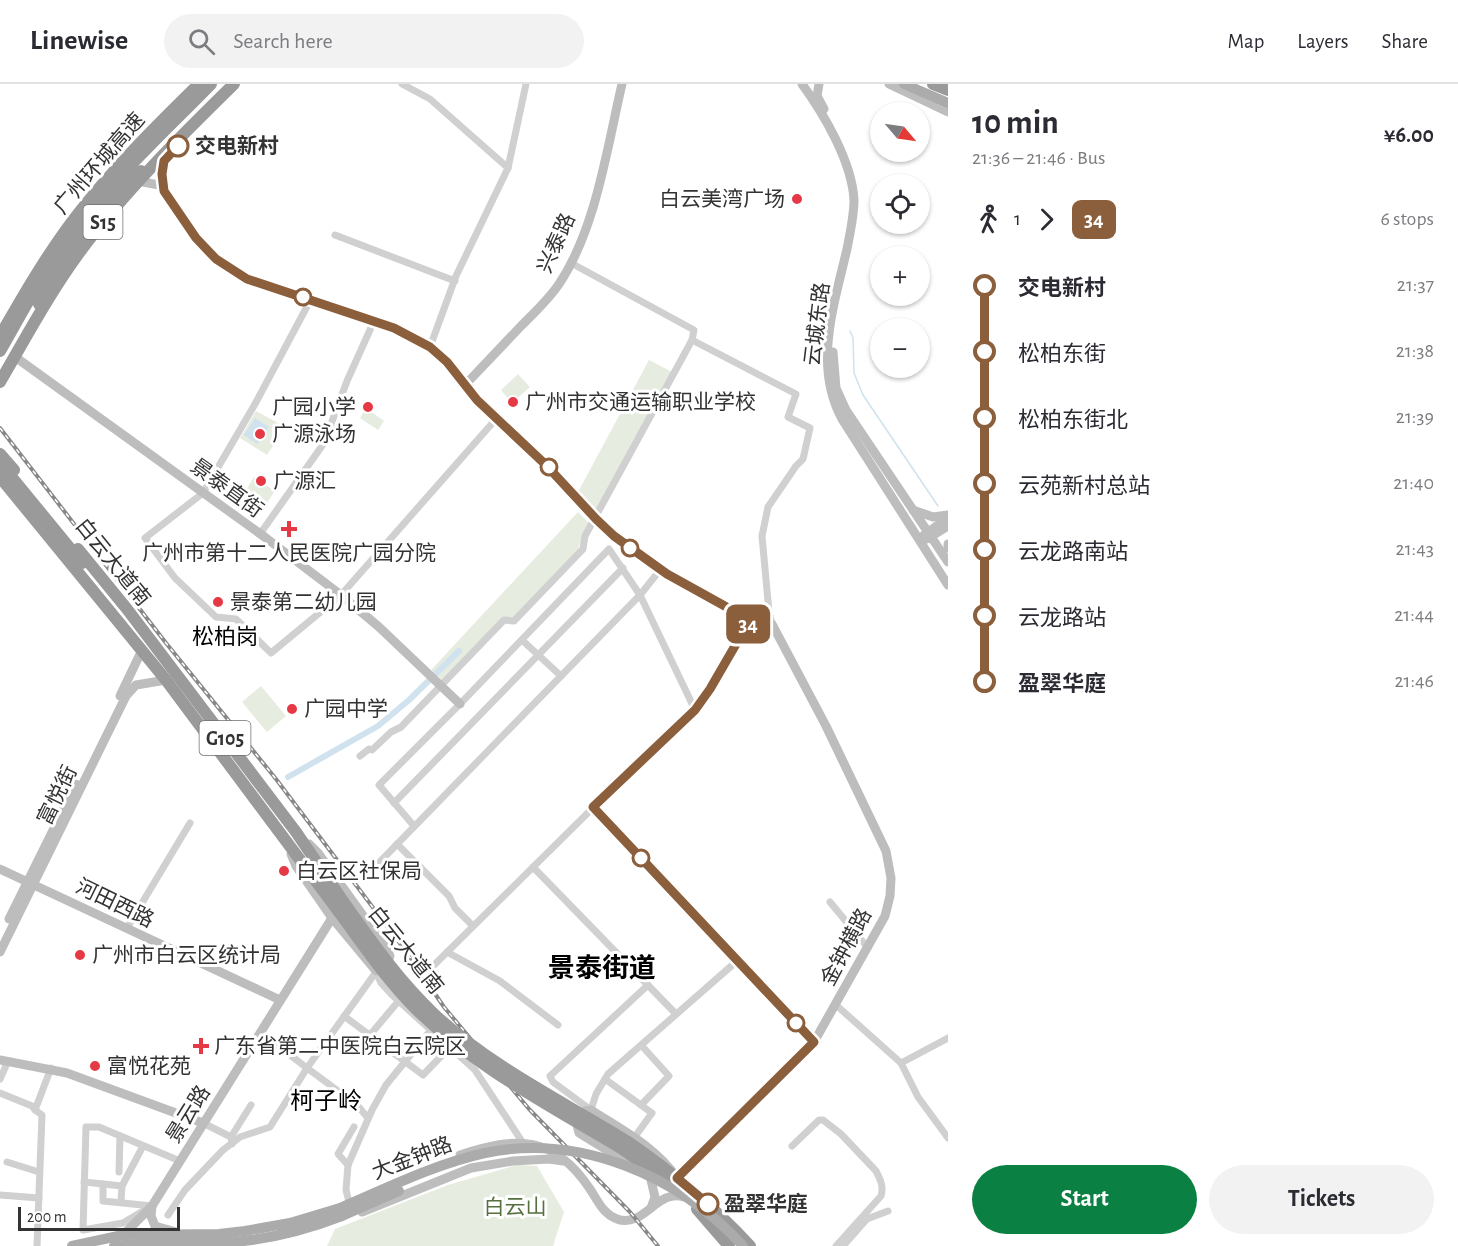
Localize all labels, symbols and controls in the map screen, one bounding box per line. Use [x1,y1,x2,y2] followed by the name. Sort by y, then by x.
[164,14,584,68] search box
[185,25,218,58] icon: search
[30,27,128,55] text: Linewise
[233,30,333,52] text: Search here
[1228,31,1264,52] text: Map
[1297,31,1348,52] text: Layers
[1381,31,1428,52] text: Share
[870,102,930,162] north arrow
[870,102,930,378] map controls
[972,107,1059,140] text: 10 min
[49,108,149,218] street label: 广州环城高速
[1384,124,1434,146] text: ¥6.00
[195,134,279,157] place label: 交电新村
[167,135,189,157] marker: 交电新村
[972,148,1105,168] text: 21:36 – 21:46 · Bus
[870,174,930,234] button: locate
[659,188,785,210] place label: 白云美湾广场
[790,192,804,206] marker: 白云美湾广场
[972,203,1005,236] icon: walk
[1030,203,1063,236] icon: forward
[84,205,122,239] road number: S15
[1014,209,1021,229] text: 1
[1084,209,1104,230] text: 34
[1380,209,1434,229] text: 6 stops
[533,210,579,276] street label: 兴泰路
[870,246,930,306] button: +
[1397,275,1434,295] text: 21:37
[1018,277,1106,299] text: 交电新村
[801,281,833,367] street label: 云城东路
[294,288,312,306] unlabelled marker
[870,318,930,378] button: −
[1396,341,1434,361] text: 21:38
[1018,343,1106,365] text: 松柏东街
[525,391,756,413] place label: 广州市交通运输职业学校
[506,395,520,409] marker: 广州市交通运输职业学校
[272,396,356,418] place label: 广园小学
[361,400,375,414] marker: 广园小学
[1396,407,1434,427] text: 21:39
[1018,409,1128,431] text: 松柏东街北
[272,423,356,445] place label: 广源泳场
[253,427,267,441] marker: 广源泳场
[187,454,267,522] street label: 景泰直街
[540,458,558,476] unlabelled marker
[273,470,336,492] place label: 广源汇
[1393,473,1434,493] text: 21:40
[254,474,268,488] marker: 广源汇
[1018,475,1150,497] text: 云苑新村总站
[71,514,155,610] street label: 白云大道南
[280,520,298,538] marker: 广州市第十二人民医院广园分院
[621,539,639,557] unlabelled marker
[1396,539,1434,559] text: 21:43
[1018,541,1128,563] text: 云龙路南站
[142,542,436,564] place label: 广州市第十二人民医院广园分院
[230,591,377,613] place label: 景泰第二幼儿园
[211,595,225,609] marker: 景泰第二幼儿园
[721,604,775,644] line badge: 34
[1394,605,1434,625] text: 21:44
[1018,607,1106,629] text: 云龙路站
[738,614,758,635] text: 34
[192,625,258,648] district label: 松柏岗
[1394,671,1434,691] text: 21:46
[1018,673,1106,695] text: 盈翠华庭
[304,698,388,720] place label: 广园中学
[285,702,299,716] marker: 广园中学
[200,721,250,755] road number: G105
[33,762,81,828] street label: 富悦街
[632,849,650,867] unlabelled marker
[296,860,422,882] place label: 白云区社保局
[277,864,291,878] marker: 白云区社保局
[72,875,158,931] street label: 河田西路
[364,902,448,998] street label: 白云大道南
[817,905,875,989] street label: 金钟横路
[92,944,281,966] place label: 广州市白云区统计局
[73,948,87,962] marker: 广州市白云区统计局
[548,953,656,982] district label: 景泰街道
[787,1014,805,1032] unlabelled marker
[214,1035,466,1057] place label: 广东省第二中医院白云院区
[192,1037,210,1055] marker: 广东省第二中医院白云院区
[107,1055,191,1077] place label: 富悦花苑
[88,1059,102,1073] marker: 富悦花苑
[162,1081,214,1147] street label: 景云路
[290,1088,362,1114] district label: 柯子岭
[369,1133,455,1183] street label: 大金钟路
[972,1165,1197,1234] button: Start
[1209,1165,1434,1234] button: Tickets
[724,1192,808,1215] place label: 盈翠华庭
[697,1193,719,1215] marker: 盈翠华庭
[484,1196,547,1218] park label: 白云山
[18,1204,180,1232] scale bar
[27,1209,67,1225] text: 200 m

